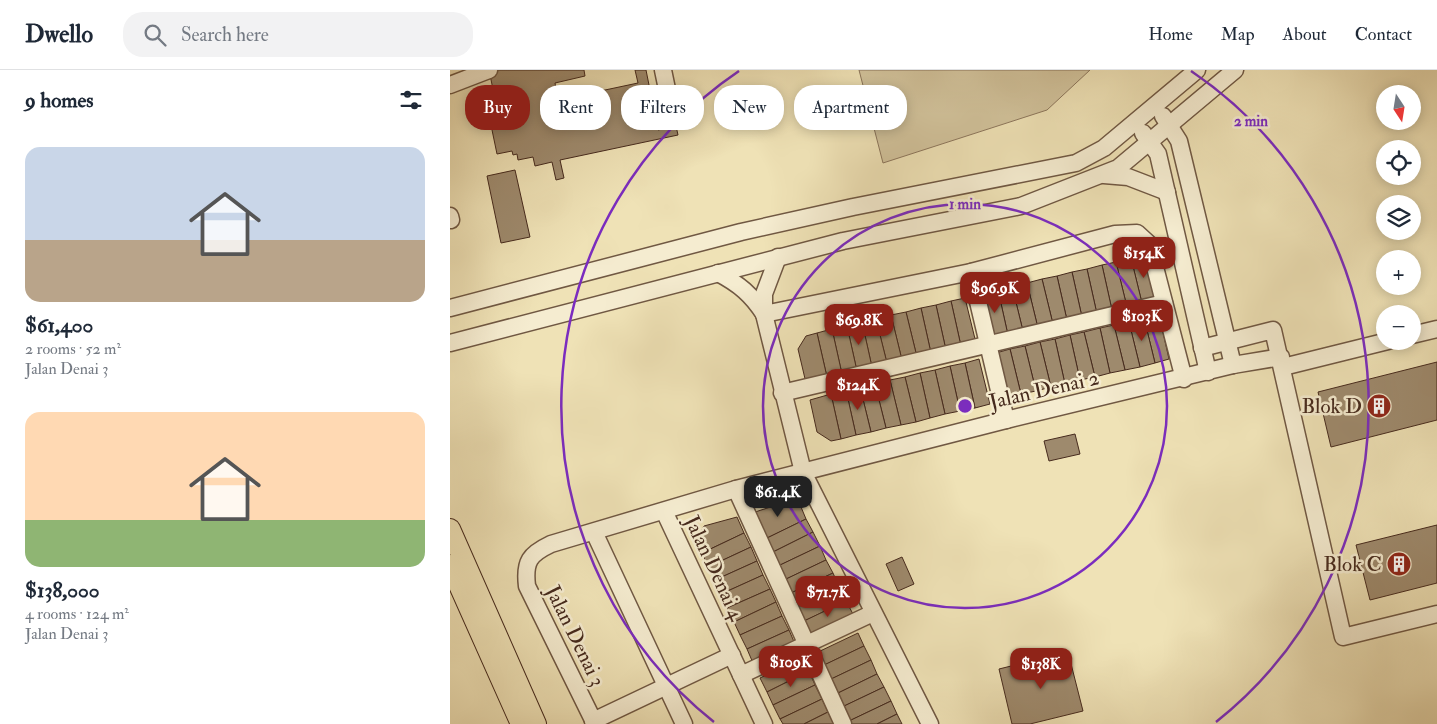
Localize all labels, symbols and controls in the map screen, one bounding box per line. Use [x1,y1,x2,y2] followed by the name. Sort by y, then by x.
[123,12,473,57] search box
[25,19,93,50] text: Dwello
[141,21,169,49] icon: search
[181,23,269,47] text: Search here
[1148,23,1193,46] text: Home
[1221,23,1255,46] text: Map
[1283,23,1327,46] text: About
[1355,23,1412,46] text: Contact
[465,85,530,130] chip: Buy
[540,85,611,130] chip: Rent
[621,85,704,130] chip: Filters
[714,85,784,130] chip: New
[794,85,907,130] chip: Apartment
[1376,85,1421,130] north arrow
[1376,85,1421,350] map controls
[397,86,425,114] icon: filters
[25,87,94,114] text: 9 homes
[1234,112,1268,131] text: 2 min
[1376,140,1421,185] button: locate
[180,179,270,269] icon: home
[949,195,981,214] text: 1 min
[1376,195,1421,240] button: layers
[1109,236,1179,279] pin: $154K
[1123,243,1165,263] text: $154K
[1376,250,1421,295] button: +
[954,272,1036,314] pin: $96.9K
[971,278,1019,298] text: $96.9K
[1107,300,1177,342] pin: $103K
[818,304,900,346] pin: $69.8K
[1376,305,1421,350] button: −
[1122,306,1162,326] text: $103K
[835,310,883,330] text: $69.8K
[25,312,93,339] text: $61,400
[25,339,121,359] text: 2 rooms · 52 m²
[25,359,108,379] text: Jalan Denai 3
[985,364,1102,416] street label: Jalan Denai 2
[823,368,893,411] pin: $124K
[837,375,879,395] text: $124K
[1301,393,1362,420] place label: Blok D
[1366,393,1392,419] building icon: Blok D
[956,397,974,415] centre of rings
[180,444,270,534] icon: home
[737,476,819,518] pin: $61.4K
[755,482,801,502] text: $61.4K
[678,510,751,626] street label: Jalan Denai 4
[1323,551,1382,578] place label: Blok C
[1386,551,1412,577] building icon: Blok C
[787,576,869,618] pin: $71.7K
[25,577,100,604] text: $138,000
[538,580,611,691] street label: Jalan Denai 3
[806,582,850,602] text: $71.7K
[25,604,129,624] text: 4 rooms · 124 m²
[25,624,108,644] text: Jalan Denai 3
[756,646,826,688] pin: $109K
[1006,648,1076,690] pin: $138K
[770,652,812,672] text: $109K
[1021,654,1061,674] text: $138K

